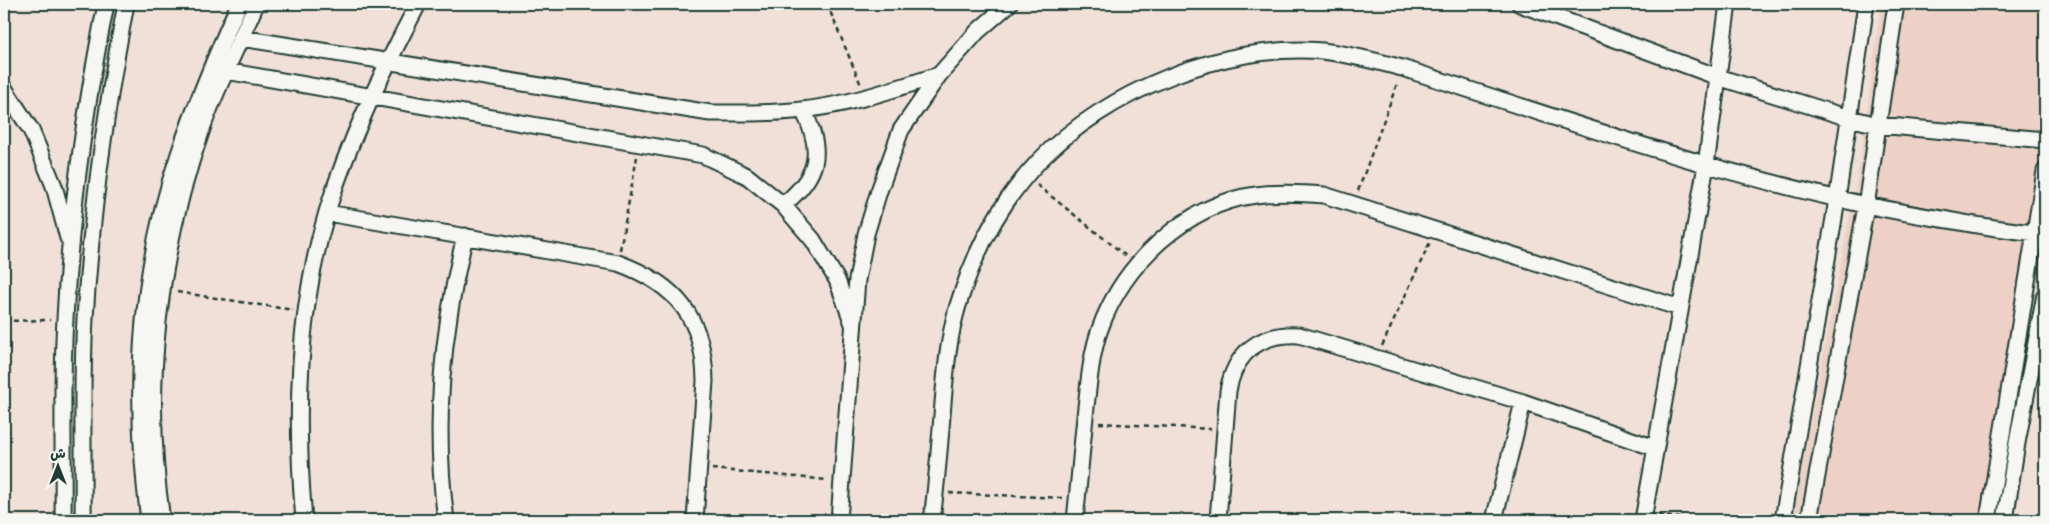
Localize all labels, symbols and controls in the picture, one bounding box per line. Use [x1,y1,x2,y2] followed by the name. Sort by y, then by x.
[32,442,82,492] north arrow
[50,444,66,462] text: ش

